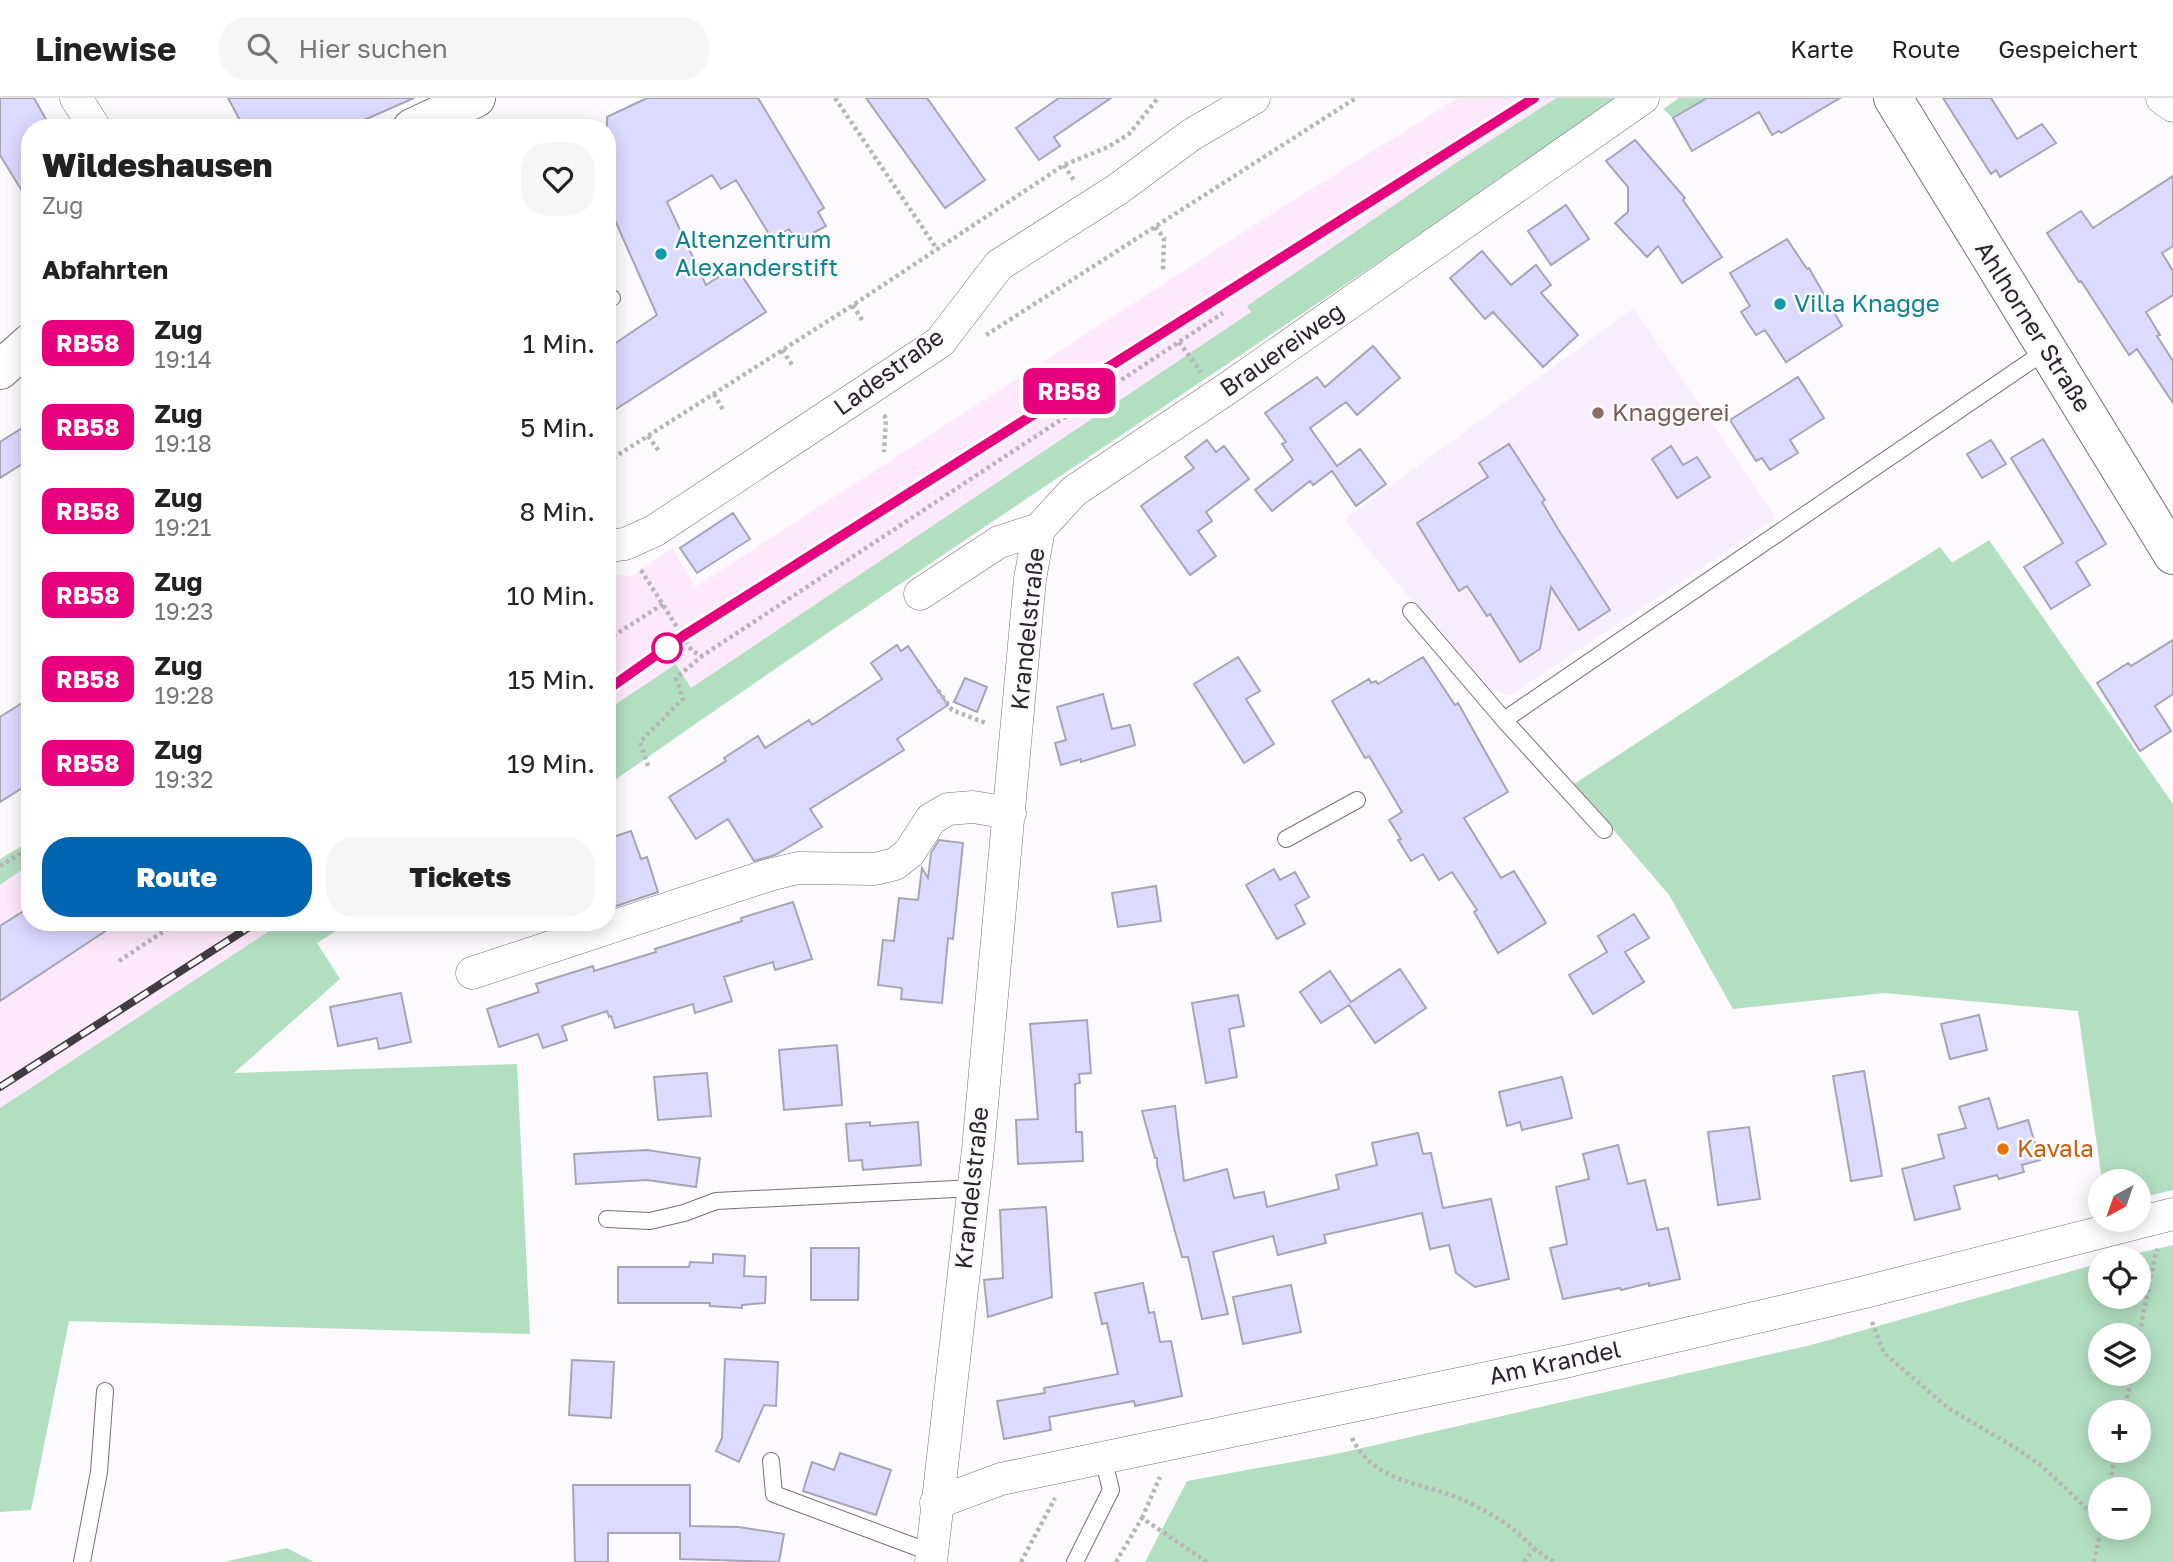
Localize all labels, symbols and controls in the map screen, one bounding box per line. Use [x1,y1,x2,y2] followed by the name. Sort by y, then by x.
[219,17,709,80] search box
[35,29,177,68] text: Linewise
[243,29,281,67] icon: search
[299,33,448,64] text: Hier suchen
[1790,34,1854,63] text: Karte
[1892,34,1960,63] text: Route
[1998,34,2138,63] text: Gespeichert
[521,142,595,216] button: heart
[42,145,273,184] text: Wildeshausen
[42,191,83,219] text: Zug
[675,224,838,281] place label: Altenzentrum Alexanderstift
[1970,235,2099,417] street label: Ahlhorner Straße
[653,246,669,262] marker: Altenzentrum Alexanderstift
[42,254,168,285] text: Abfahrten
[1794,288,1940,317] place label: Villa Knagge
[1214,295,1349,402] street label: Brauereiweg
[1772,296,1788,312] marker: Villa Knagge
[155,314,202,345] text: Zug
[827,321,949,420] street label: Ladestraße
[56,328,120,357] text: RB58
[523,328,595,359] text: 1 Min.
[155,345,212,373] text: 19:14
[1020,368,1118,414] line badge: RB58
[1037,376,1101,405] text: RB58
[1612,397,1730,426] place label: Knaggerei
[155,398,202,429] text: Zug
[1590,405,1606,421] marker: Knaggerei
[56,412,120,441] text: RB58
[520,412,595,443] text: 5 Min.
[155,429,212,457] text: 19:18
[155,482,202,513] text: Zug
[56,496,120,525] text: RB58
[520,496,595,527] text: 8 Min.
[155,513,211,541] text: 19:21
[1004,546,1049,712] street label: Krandelstraße
[155,566,202,597] text: Zug
[56,580,120,609] text: RB58
[507,580,595,611] text: 10 Min.
[155,597,213,625] text: 19:23
[652,633,682,663] unlabelled marker
[155,650,202,681] text: Zug
[56,664,120,693] text: RB58
[508,664,595,695] text: 15 Min.
[155,681,214,709] text: 19:28
[155,734,202,765] text: Zug
[56,748,120,777] text: RB58
[507,748,595,779] text: 19 Min.
[155,765,213,793] text: 19:32
[42,837,312,917] button: Route
[326,837,595,917] button: Tickets
[948,1105,993,1271] street label: Krandelstraße
[2017,1133,2094,1162] place label: Kavala
[1995,1141,2011,1157] marker: Kavala
[2088,1169,2151,1232] north arrow
[2088,1169,2151,1540] map controls
[2088,1246,2151,1309] button: locate
[2088,1323,2151,1386] button: layers
[1486,1333,1623,1390] street label: Am Krandel
[2088,1400,2151,1463] button: +
[2088,1477,2151,1540] button: −

